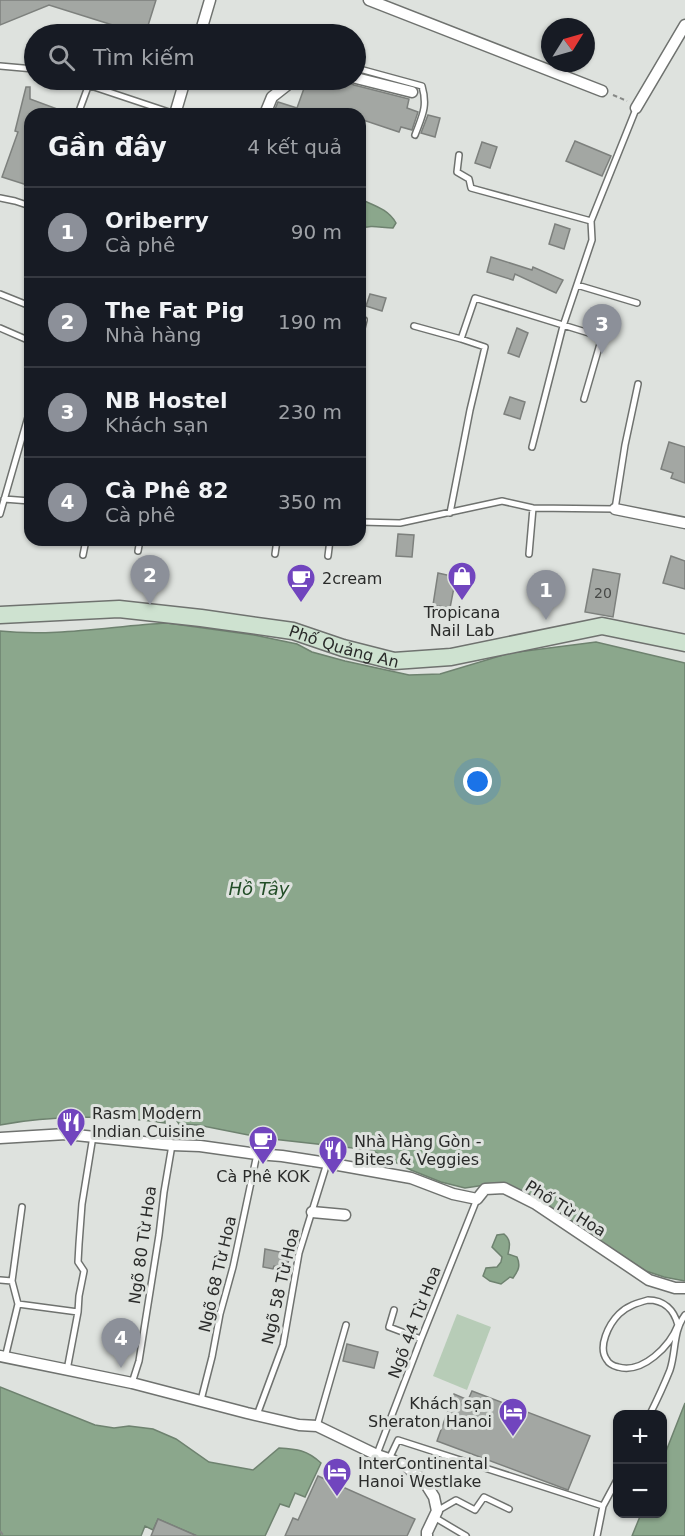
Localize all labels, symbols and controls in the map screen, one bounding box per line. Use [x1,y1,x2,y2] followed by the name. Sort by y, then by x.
[541,18,595,72] north arrow
[24,24,366,90] search box
[45,41,78,74] icon: search
[93,45,195,70] text: Tìm kiếm
[48,132,167,162] text: Gần đây
[247,135,342,159] text: 4 kết quả
[105,208,209,233] text: Oriberry
[61,220,74,244] text: 1
[291,220,342,244] text: 90 m
[105,233,175,257] text: Cà phê
[105,298,244,323] text: The Fat Pig
[582,304,622,354] pin: 3
[61,310,74,334] text: 2
[278,310,342,334] text: 190 m
[105,323,202,347] text: Nhà hàng
[105,388,227,413] text: NB Hostel
[61,400,74,424] text: 3
[278,400,342,424] text: 230 m
[105,413,208,437] text: Khách sạn
[105,478,229,503] text: Cà Phê 82
[61,490,74,514] text: 4
[278,490,342,514] text: 350 m
[105,503,175,527] text: Cà phê
[130,556,170,605] pin: 2
[446,560,478,602] shop icon: Tropicana Nail Lab
[285,562,317,604] cafe icon: 2cream
[322,569,382,588] place label: 2cream
[526,570,566,620] pin: 1
[594,585,612,601] house number: 20
[423,603,500,640] place label: Tropicana Nail Lab
[287,621,401,672] street label: Phố Quảng An
[463,767,492,796] your location
[228,878,290,899] water label: Hồ Tây
[92,1104,205,1141] place label: Rasm Modern Indian Cuisine
[55,1106,87,1148] restaurant icon: Rasm Modern Indian Cuisine
[247,1124,279,1166] cafe icon: Cà Phê KOK
[354,1132,481,1169] place label: Nhà Hàng Gòn - Bites & Veggies
[317,1134,349,1176] restaurant icon: Nhà Hàng Gòn - Bites & Veggies
[216,1167,310,1186] place label: Cà Phê KOK
[522,1176,609,1241] street label: Phố Từ Hoa
[125,1185,160,1305] street label: Ngõ 80 Từ Hoa
[195,1214,240,1334] street label: Ngõ 68 Từ Hoa
[258,1226,303,1346] street label: Ngõ 58 Từ Hoa
[384,1263,445,1381] street label: Ngõ 44 Từ Hoa
[102,1318,140,1368] pin: 4
[368,1394,492,1431] place label: Khách sạn Sheraton Hanoi
[497,1396,529,1438] hotel icon: Khách sạn Sheraton Hanoi
[613,1410,667,1518] map controls
[613,1410,667,1464] button: +
[358,1454,488,1491] place label: InterContinental Hanoi Westlake
[321,1456,353,1498] hotel icon: InterContinental Hanoi Westlake
[613,1464,667,1518] button: −

